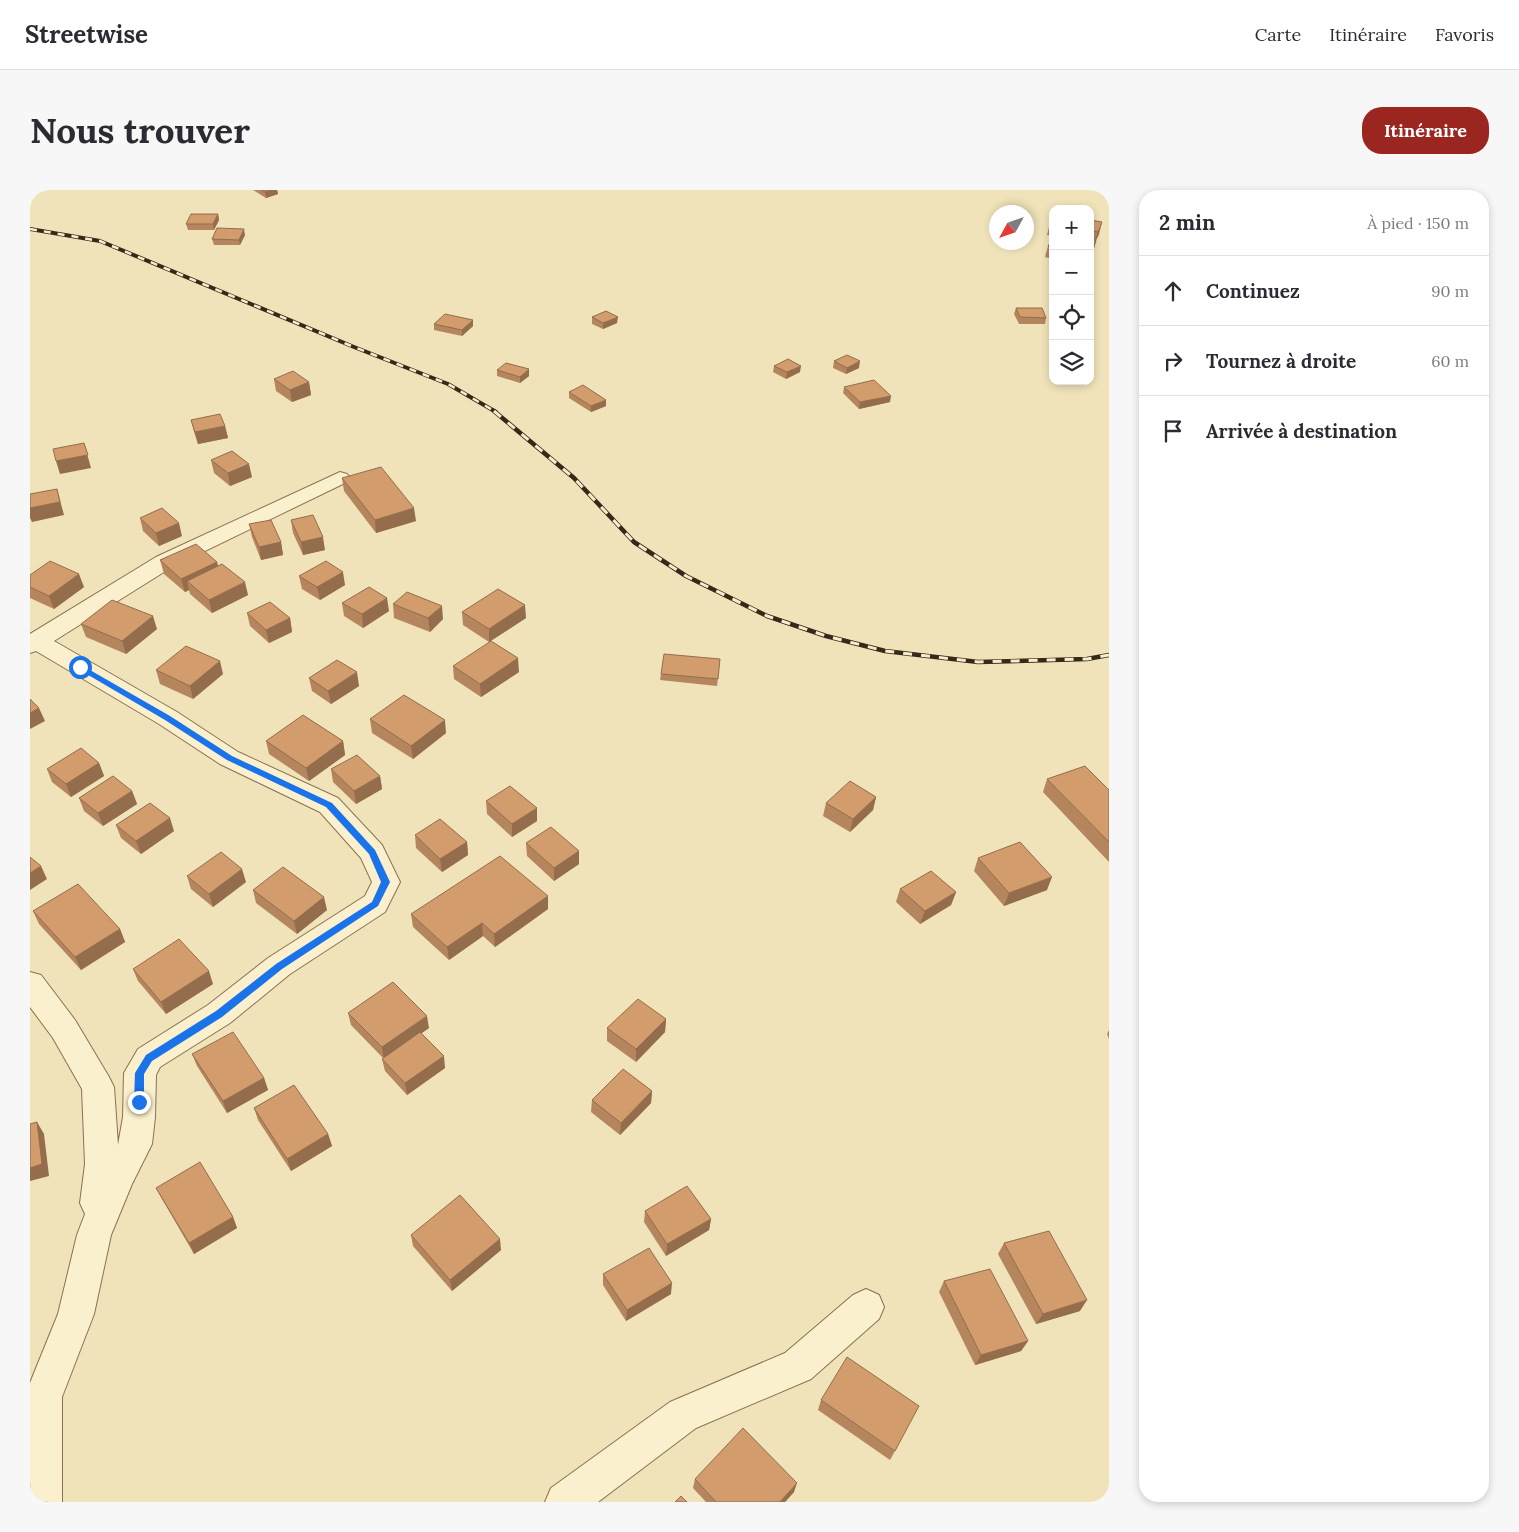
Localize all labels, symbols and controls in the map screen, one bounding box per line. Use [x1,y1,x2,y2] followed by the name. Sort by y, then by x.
[25,19,148,50] text: Streetwise
[1255,23,1301,46] text: Carte
[1329,23,1407,46] text: Itinéraire
[1435,23,1494,46] text: Favoris
[1362,107,1489,154] button: Itinéraire
[30,108,250,153] text: Nous trouver
[989,205,1034,250] north arrow
[1049,205,1094,385] map controls
[1049,205,1094,250] button: +
[1159,209,1215,236] text: 2 min
[1367,213,1469,233] text: À pied · 150 m
[1049,250,1094,295] button: −
[1159,277,1187,305] icon: ahead
[1206,279,1300,303] text: Continuez
[1431,281,1469,301] text: 90 m
[1049,295,1094,340] button: locate
[1049,340,1094,385] button: layers
[1159,347,1187,375] icon: right
[1206,349,1356,373] text: Tournez à droite
[1431,351,1469,371] text: 60 m
[1159,417,1187,445] icon: arrive
[1206,419,1397,443] text: Arrivée à destination
[69,656,92,679] route start
[128,1091,151,1114] route end

